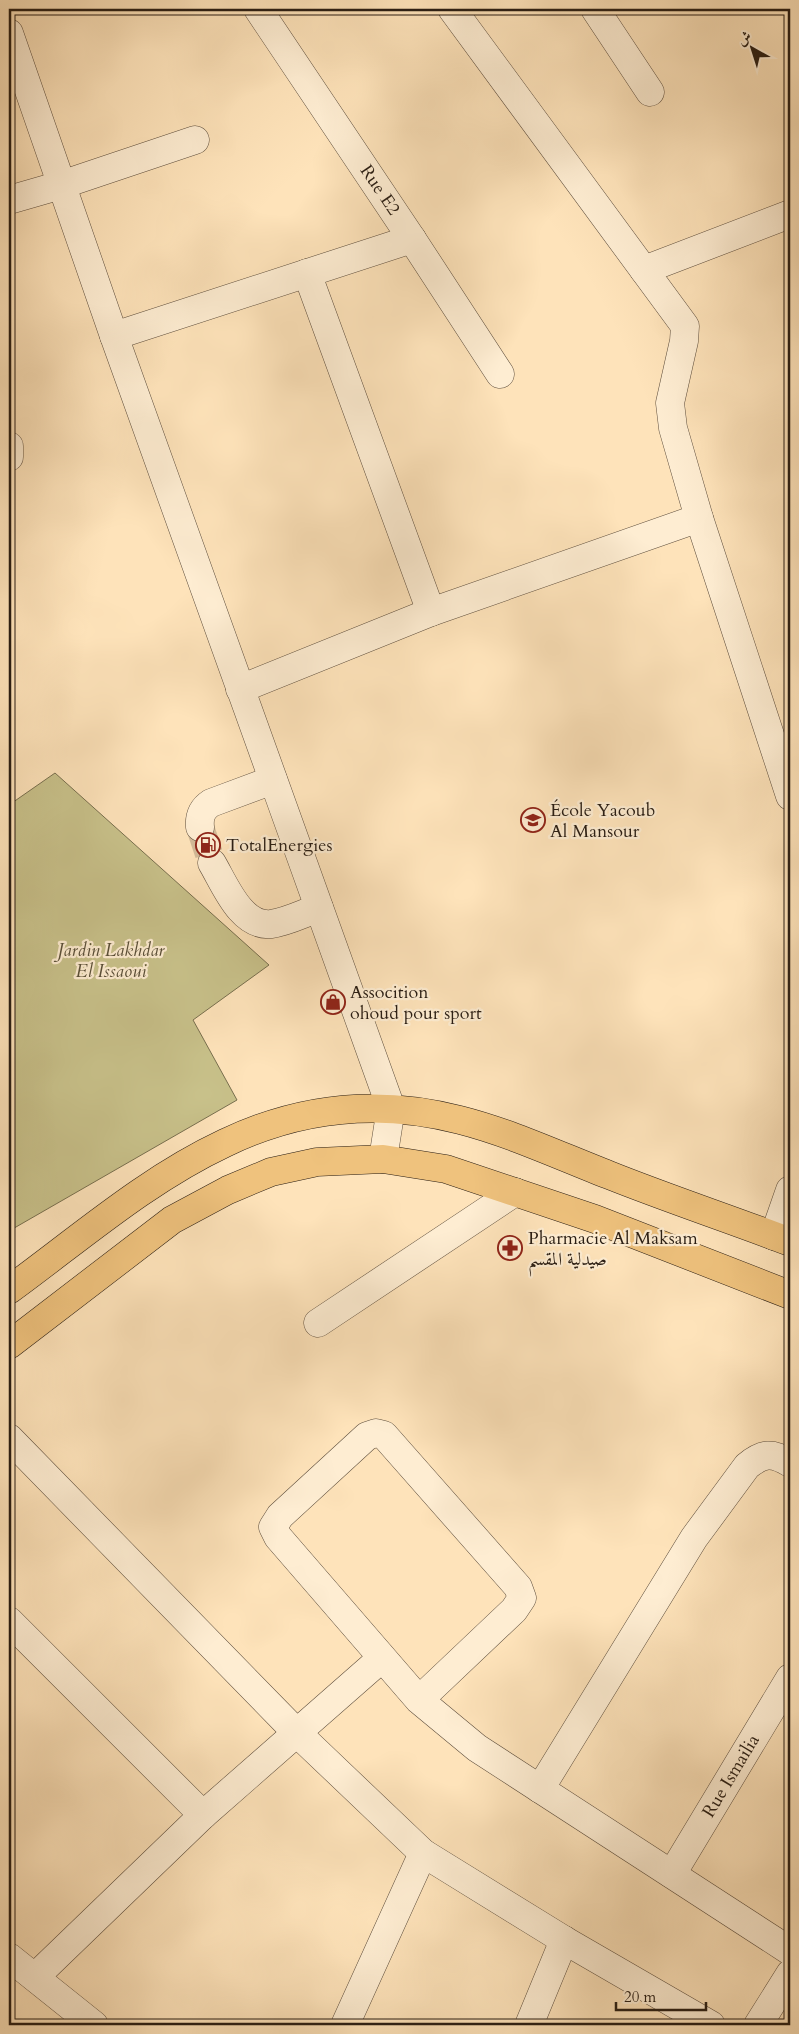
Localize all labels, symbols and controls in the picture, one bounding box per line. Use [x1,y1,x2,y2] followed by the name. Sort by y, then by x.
[726,22,776,72] north arrow
[733,26,756,50] text: ش
[354,160,406,220] street label: Rue E2
[550,798,655,844] place label: École Yacoub Al Mansour
[520,807,546,833] school or university icon: École Yacoub Al Mansour
[195,832,221,858] fuel station icon: TotalEnergies
[226,833,332,858] place label: TotalEnergies
[54,938,165,984] park label: Jardin Lakhdar El Issaoui
[350,980,482,1026] place label: Assocition ohoud pour sport
[320,989,346,1015] shop icon: Assocition ohoud pour sport
[528,1226,699,1277] place label: Pharmacie Al Maksam صيدلية المقسم
[497,1235,523,1261] pharmacy icon: Pharmacie Al Maksam صيدلية المقسم
[696,1730,766,1822] street label: Rue Ismailia
[616,1979,706,2011] scale bar
[624,1987,656,2007] text: 20 m

